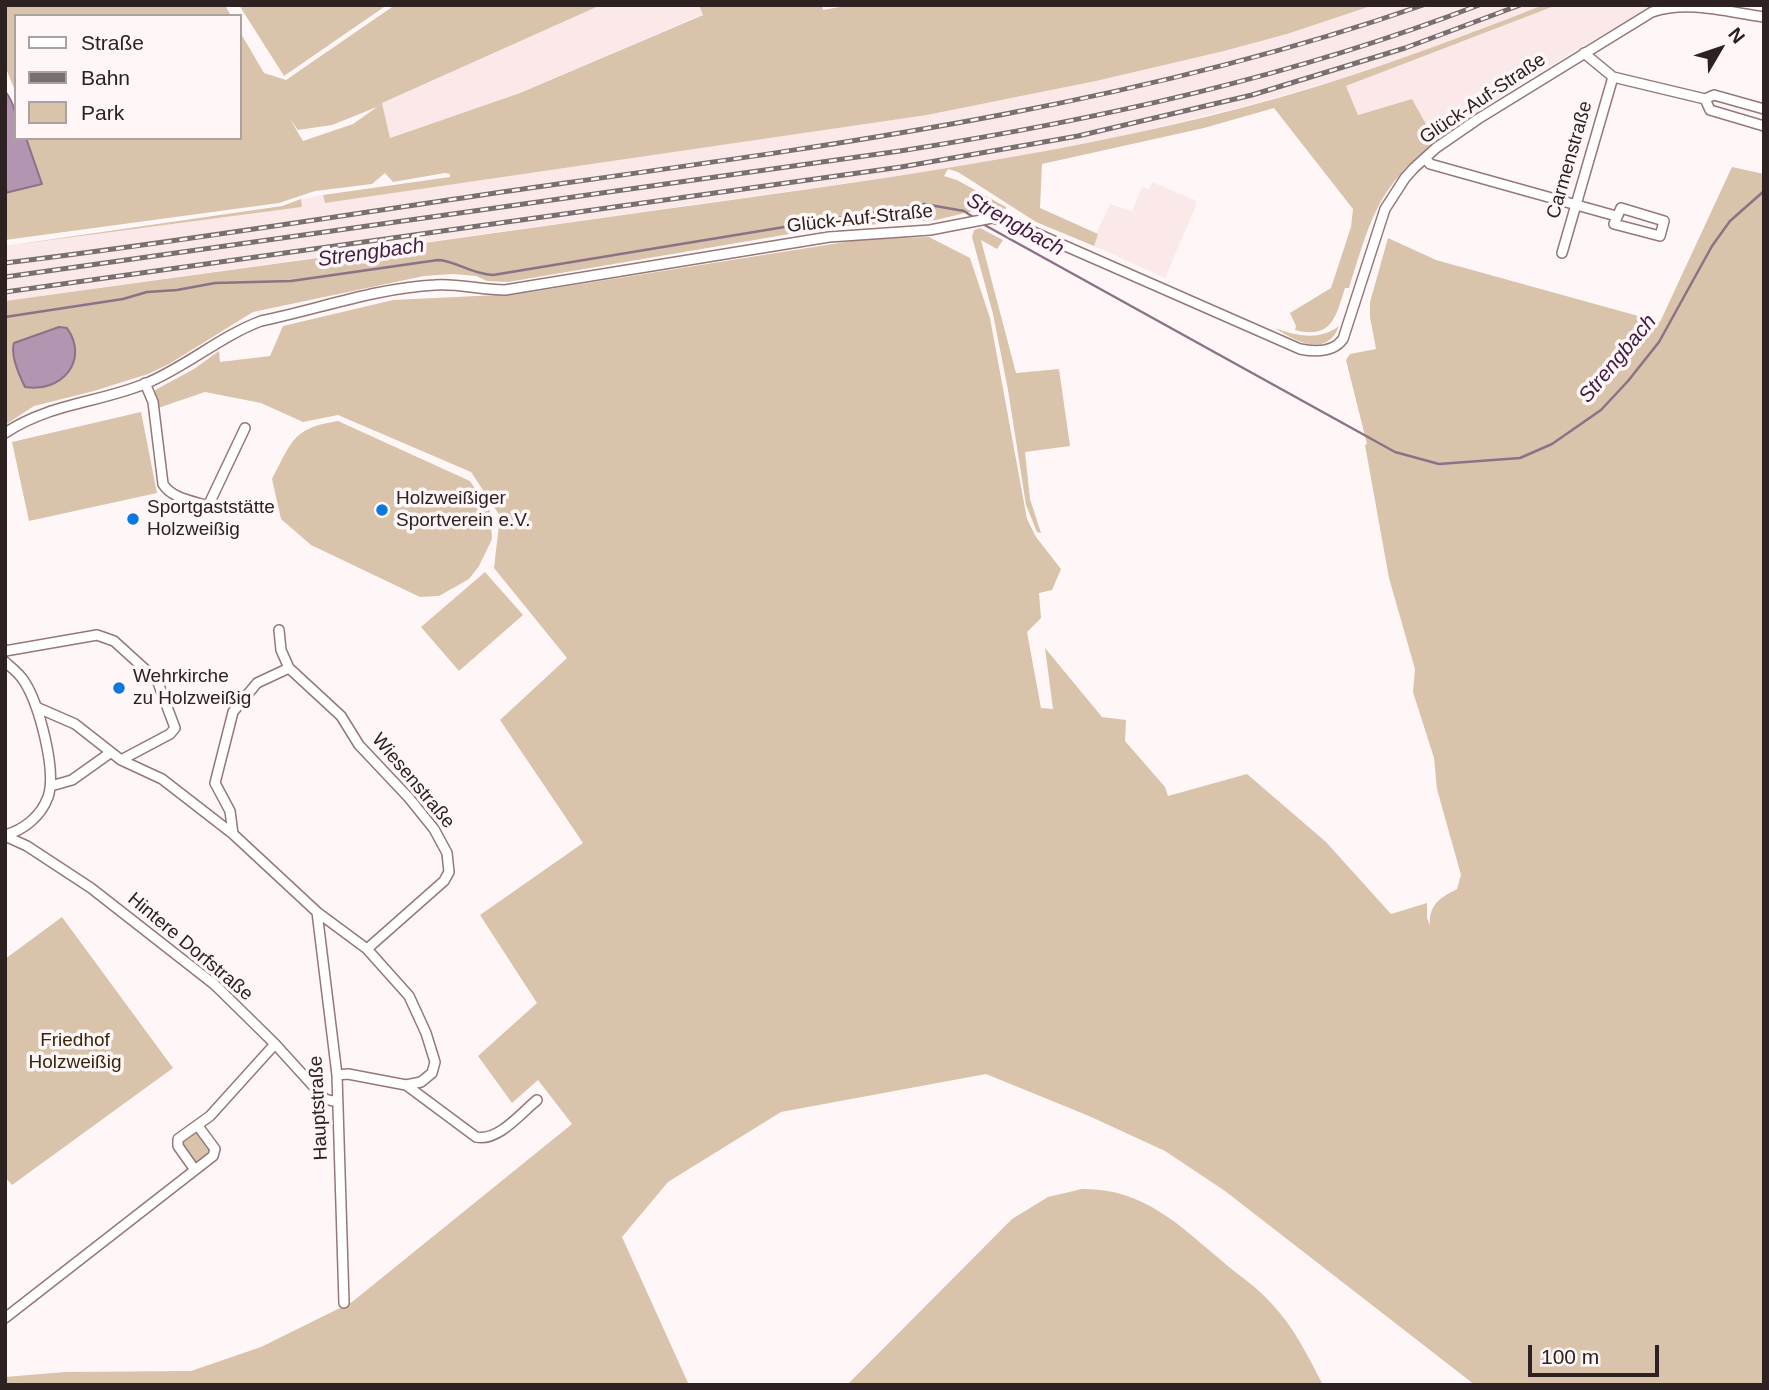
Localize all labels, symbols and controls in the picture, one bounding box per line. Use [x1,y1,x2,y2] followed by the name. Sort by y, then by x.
[14,14,242,140] legend
[1685,14,1755,84] north arrow
[1724,24,1749,47] text: N
[81,31,144,54] text: Straße
[1416,49,1550,149] street label: Glück-Auf-Straße
[81,66,130,89] text: Bahn
[1542,98,1598,222] street label: Carmenstraße
[81,101,124,124] text: Park
[962,188,1068,262] water label: Strengbach
[786,200,934,238] street label: Glück-Auf-Straße
[316,233,426,273] water label: Strengbach
[1574,310,1662,408] water label: Strengbach
[396,488,530,532] place label: Holzweißiger Sportverein e.V.
[147,497,275,541] place label: Sportgaststätte Holzweißig
[374,502,390,518] marker: Holzweißiger Sportverein e.V.
[125,511,141,527] marker: Sportgaststätte Holzweißig
[133,666,251,710] place label: Wehrkirche zu Holzweißig
[111,680,127,696] marker: Wehrkirche zu Holzweißig
[367,729,459,833] street label: Wiesenstraße
[123,888,257,1006] street label: Hintere Dorfstraße
[29,1030,121,1074] park label: Friedhof Holzweißig
[305,1055,333,1161] street label: Hauptstraße
[1531,1330,1662,1374] scale bar
[1541,1345,1599,1368] text: 100 m

